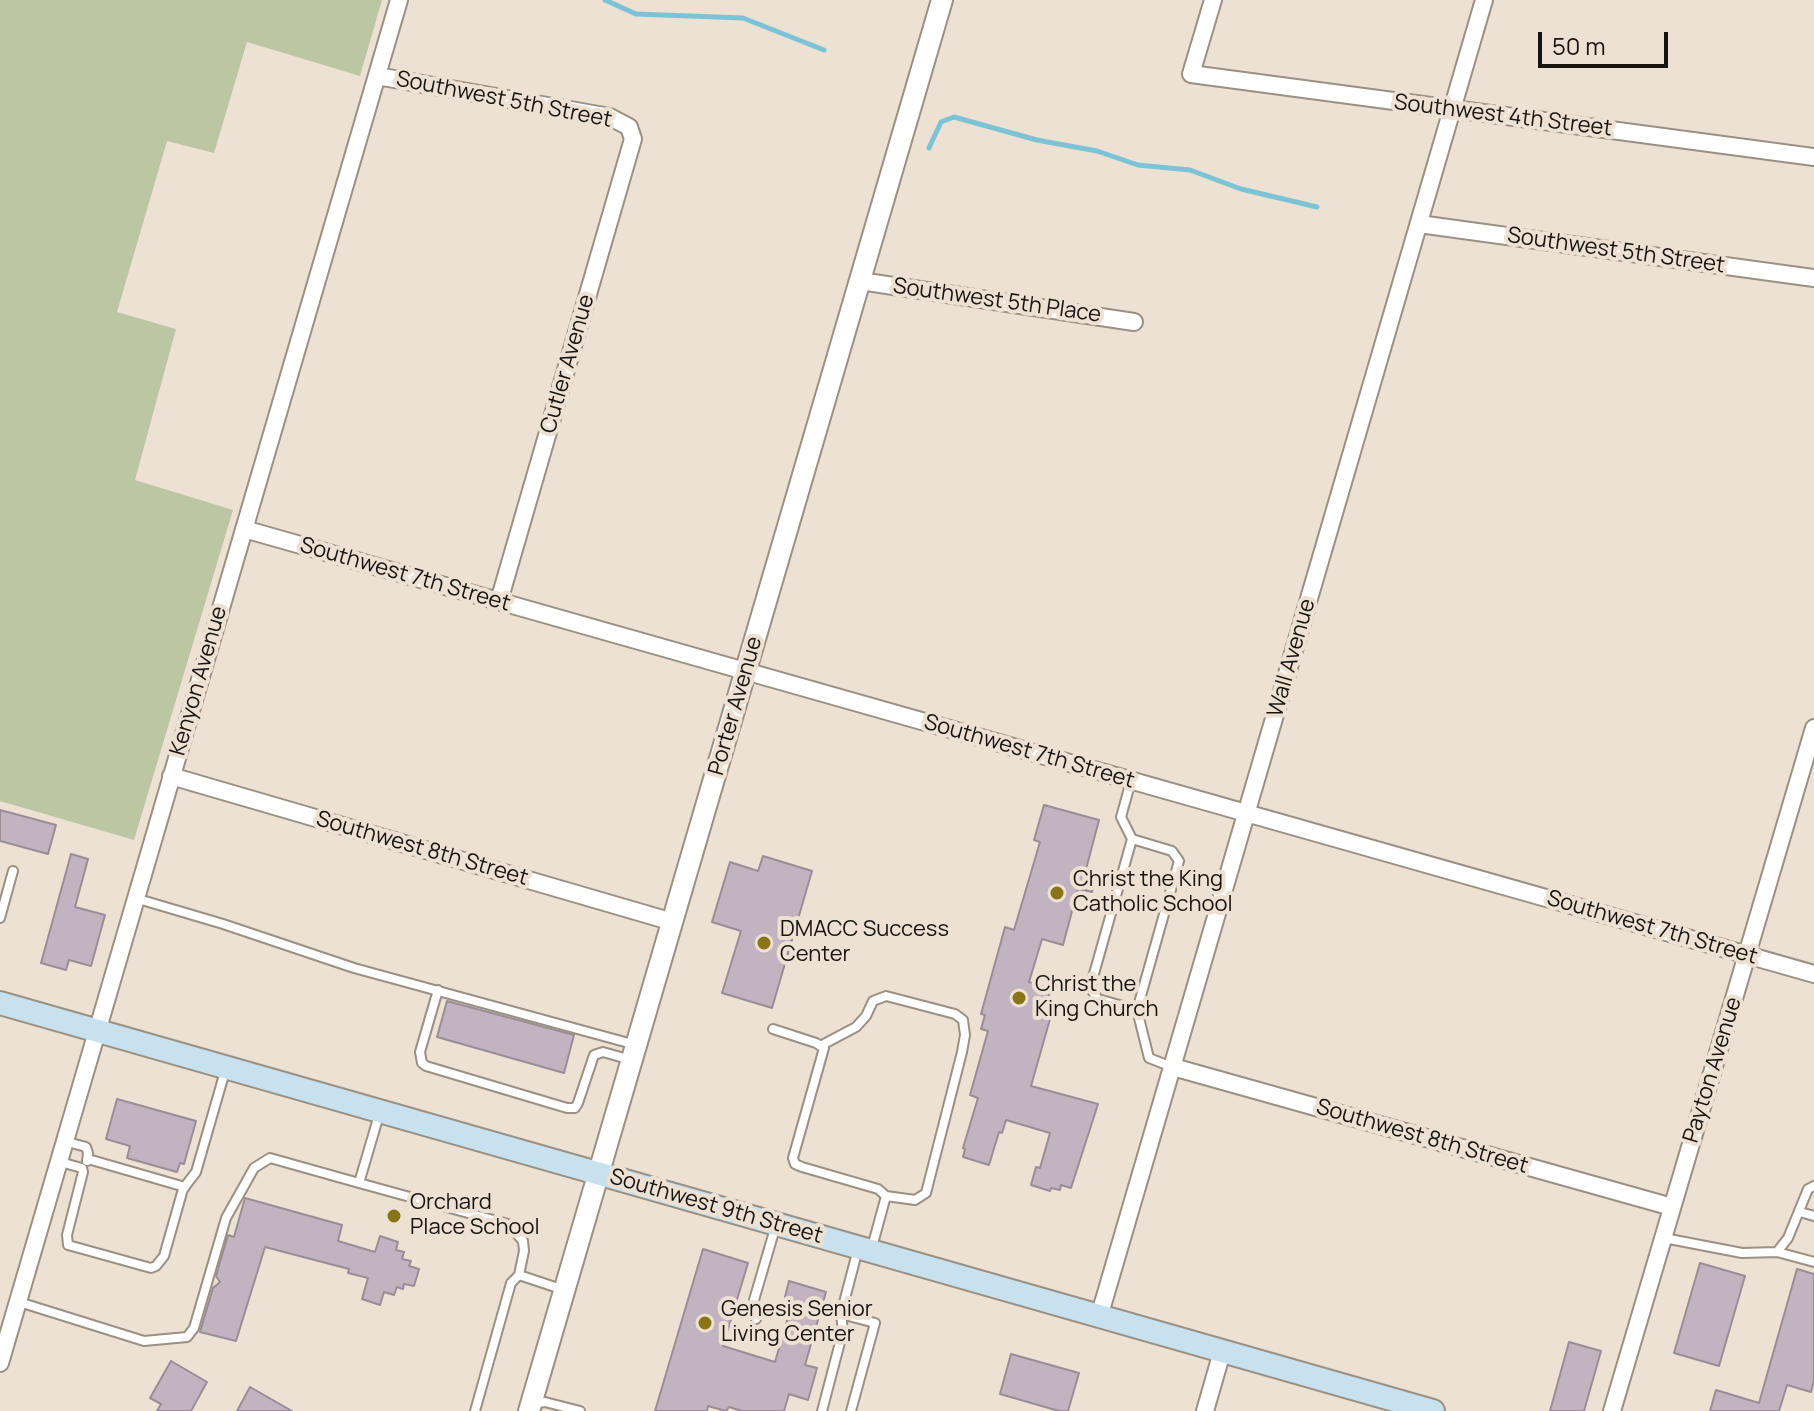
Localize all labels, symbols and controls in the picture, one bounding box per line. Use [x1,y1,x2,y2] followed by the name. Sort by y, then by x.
[1542,16,1672,66] scale bar
[1552,29,1606,62] text: 50 m
[394,66,614,134] street label: Southwest 5th Street
[1392,90,1614,142] street label: Southwest 4th Street
[1506,223,1726,279] street label: Southwest 5th Street
[891,273,1103,329] street label: Southwest 5th Place
[536,292,600,436] street label: Cutler Avenue
[297,532,513,618] street label: Southwest 7th Street
[1263,596,1321,720] street label: Wall Avenue
[165,603,233,759] street label: Kenyon Avenue
[704,634,768,778] street label: Porter Avenue
[921,709,1137,795] street label: Southwest 7th Street
[313,806,531,892] street label: Southwest 8th Street
[1073,867,1233,918] place label: Christ the King Catholic School
[1048,884,1066,902] marker: Christ the King Catholic School
[1544,885,1760,971] street label: Southwest 7th Street
[780,917,949,968] place label: DMACC Success Center
[755,934,773,952] marker: DMACC Success Center
[1035,972,1159,1024] place label: Christ the King Church
[1010,989,1028,1007] marker: Christ the King Church
[1678,994,1748,1146] street label: Payton Avenue
[1313,1094,1531,1180] street label: Southwest 8th Street
[607,1164,825,1250] street label: Southwest 9th Street
[410,1190,540,1242] place label: Orchard Place School
[385,1207,403,1225] marker: Orchard Place School
[721,1297,873,1348] place label: Genesis Senior Living Center
[696,1314,714,1332] marker: Genesis Senior Living Center

